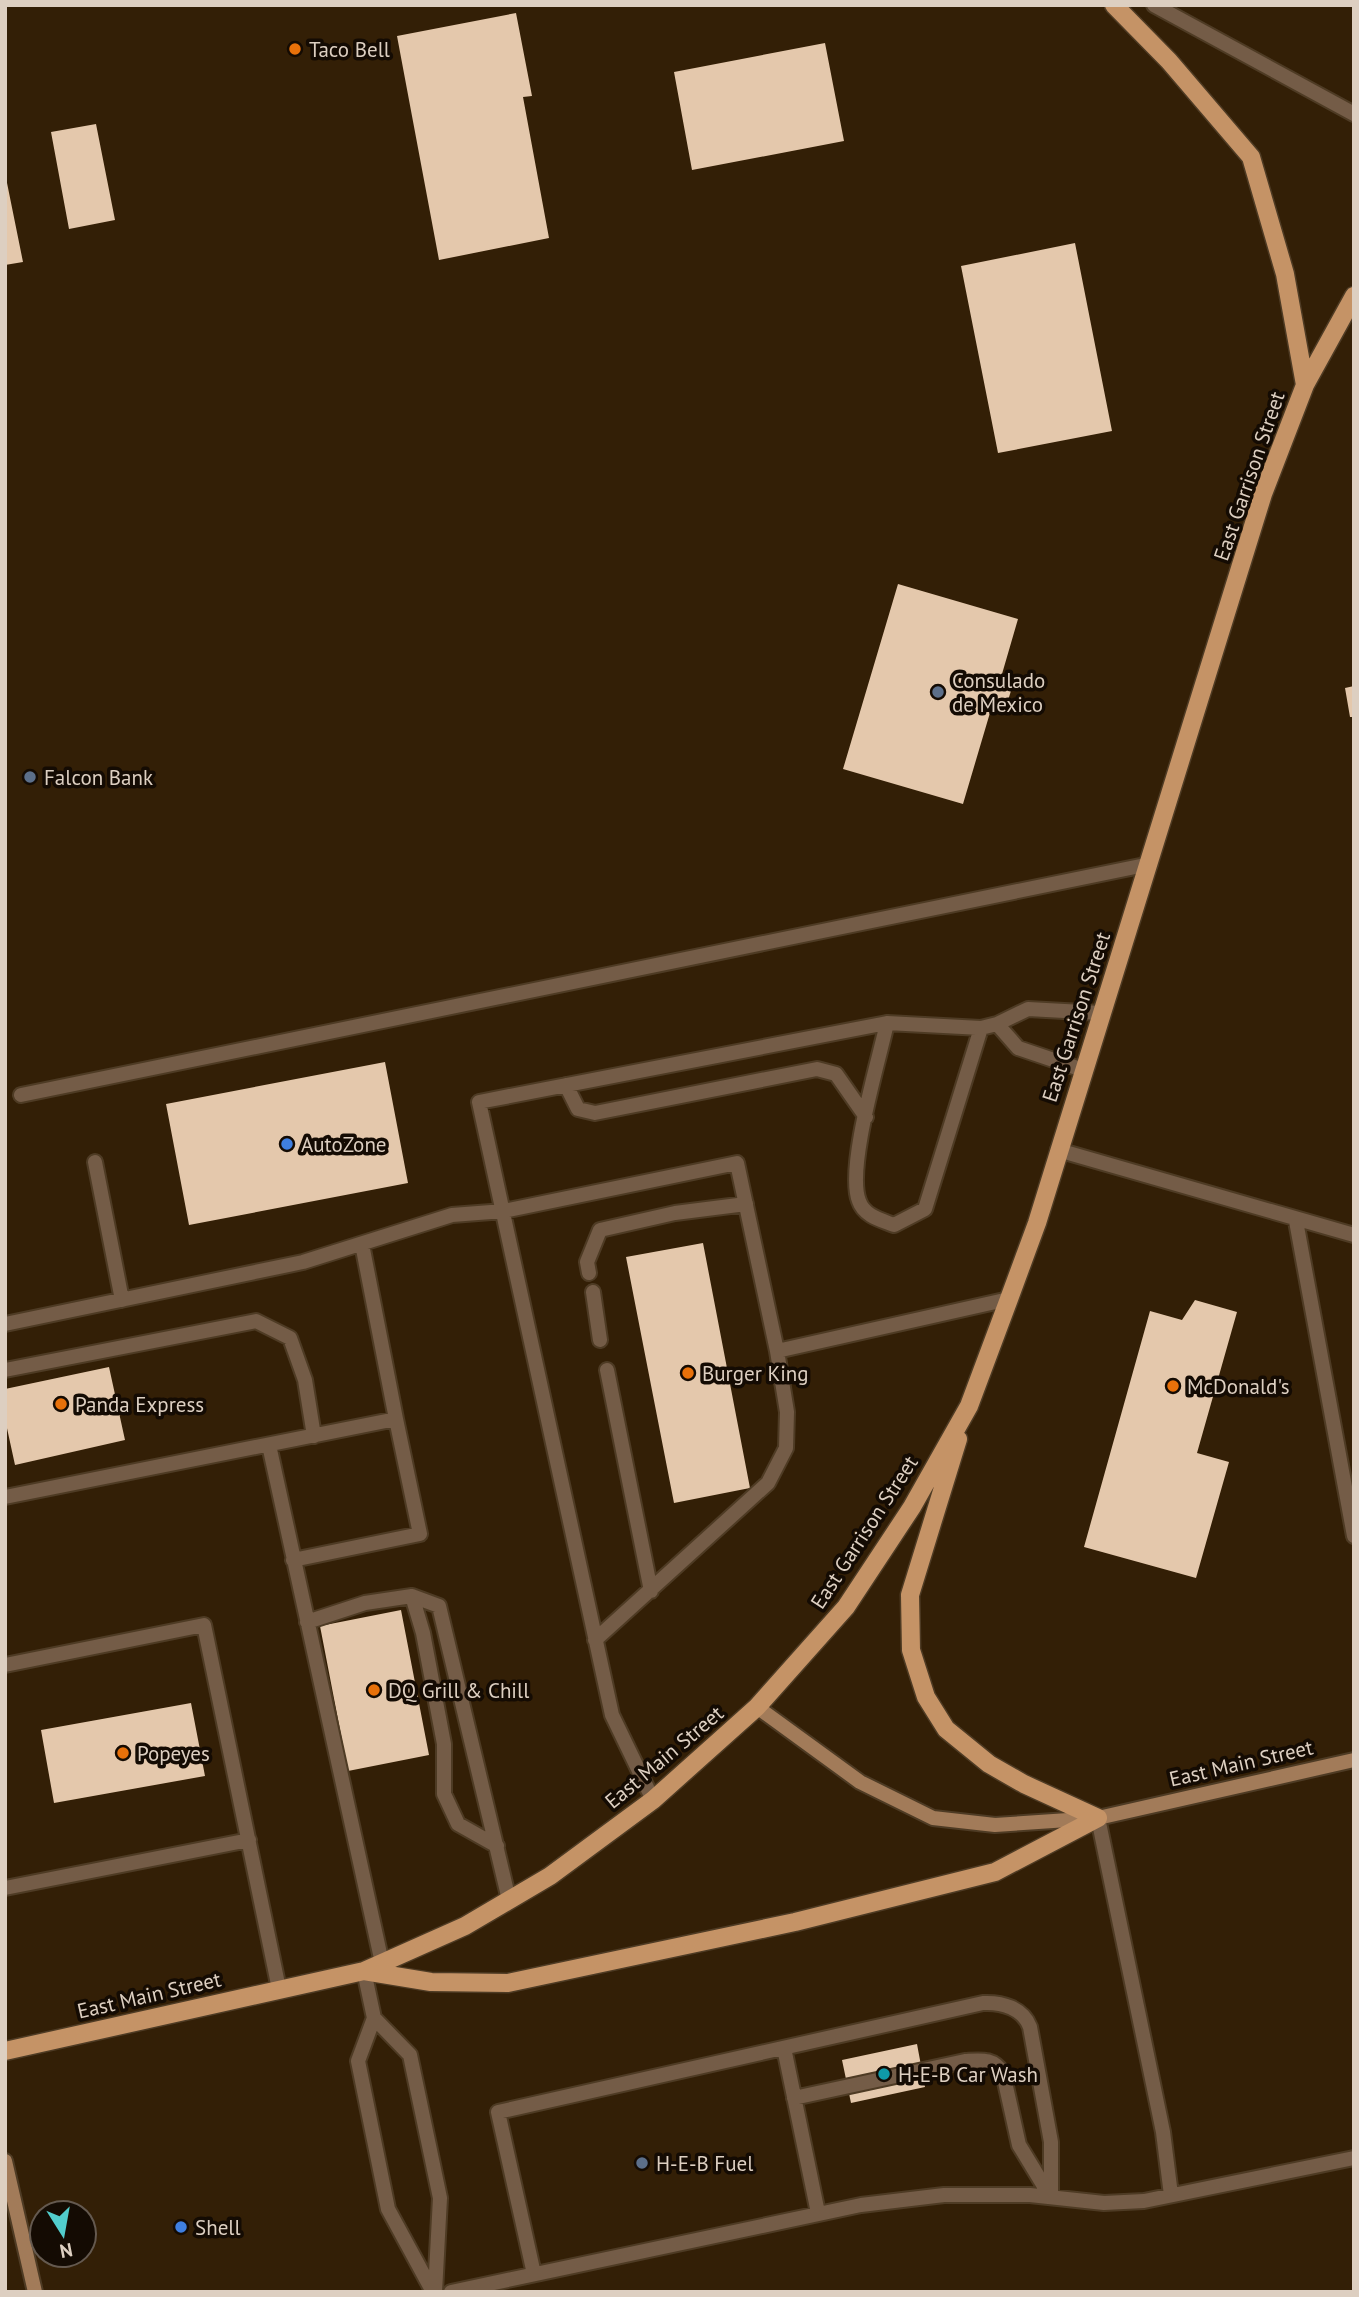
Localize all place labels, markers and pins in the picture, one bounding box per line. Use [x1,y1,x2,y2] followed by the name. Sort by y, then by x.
[309,36,390,63] place label: Taco Bell
[287,41,303,57] marker: Taco Bell
[952,667,1045,718] place label: Consulado de Mexico
[930,684,946,700] marker: Consulado de Mexico
[44,764,153,791] place label: Falcon Bank
[22,769,38,785] marker: Falcon Bank
[301,1131,387,1158] place label: AutoZone
[279,1136,295,1152] marker: AutoZone
[702,1360,809,1387] place label: Burger King
[680,1365,696,1381] marker: Burger King
[1187,1373,1290,1400] place label: McDonald's
[1165,1378,1181,1394] marker: McDonald's
[75,1391,204,1418] place label: Panda Express
[53,1396,69,1412] marker: Panda Express
[388,1677,529,1704] place label: DQ Grill & Chill
[366,1682,382,1698] marker: DQ Grill & Chill
[137,1740,210,1767] place label: Popeyes
[115,1745,131,1761] marker: Popeyes
[898,2061,1038,2088] place label: H-E-B Car Wash
[876,2066,892,2082] marker: H-E-B Car Wash
[656,2150,753,2177] place label: H-E-B Fuel
[634,2155,650,2171] marker: H-E-B Fuel
[195,2214,241,2241] place label: Shell
[173,2219,189,2235] marker: Shell

